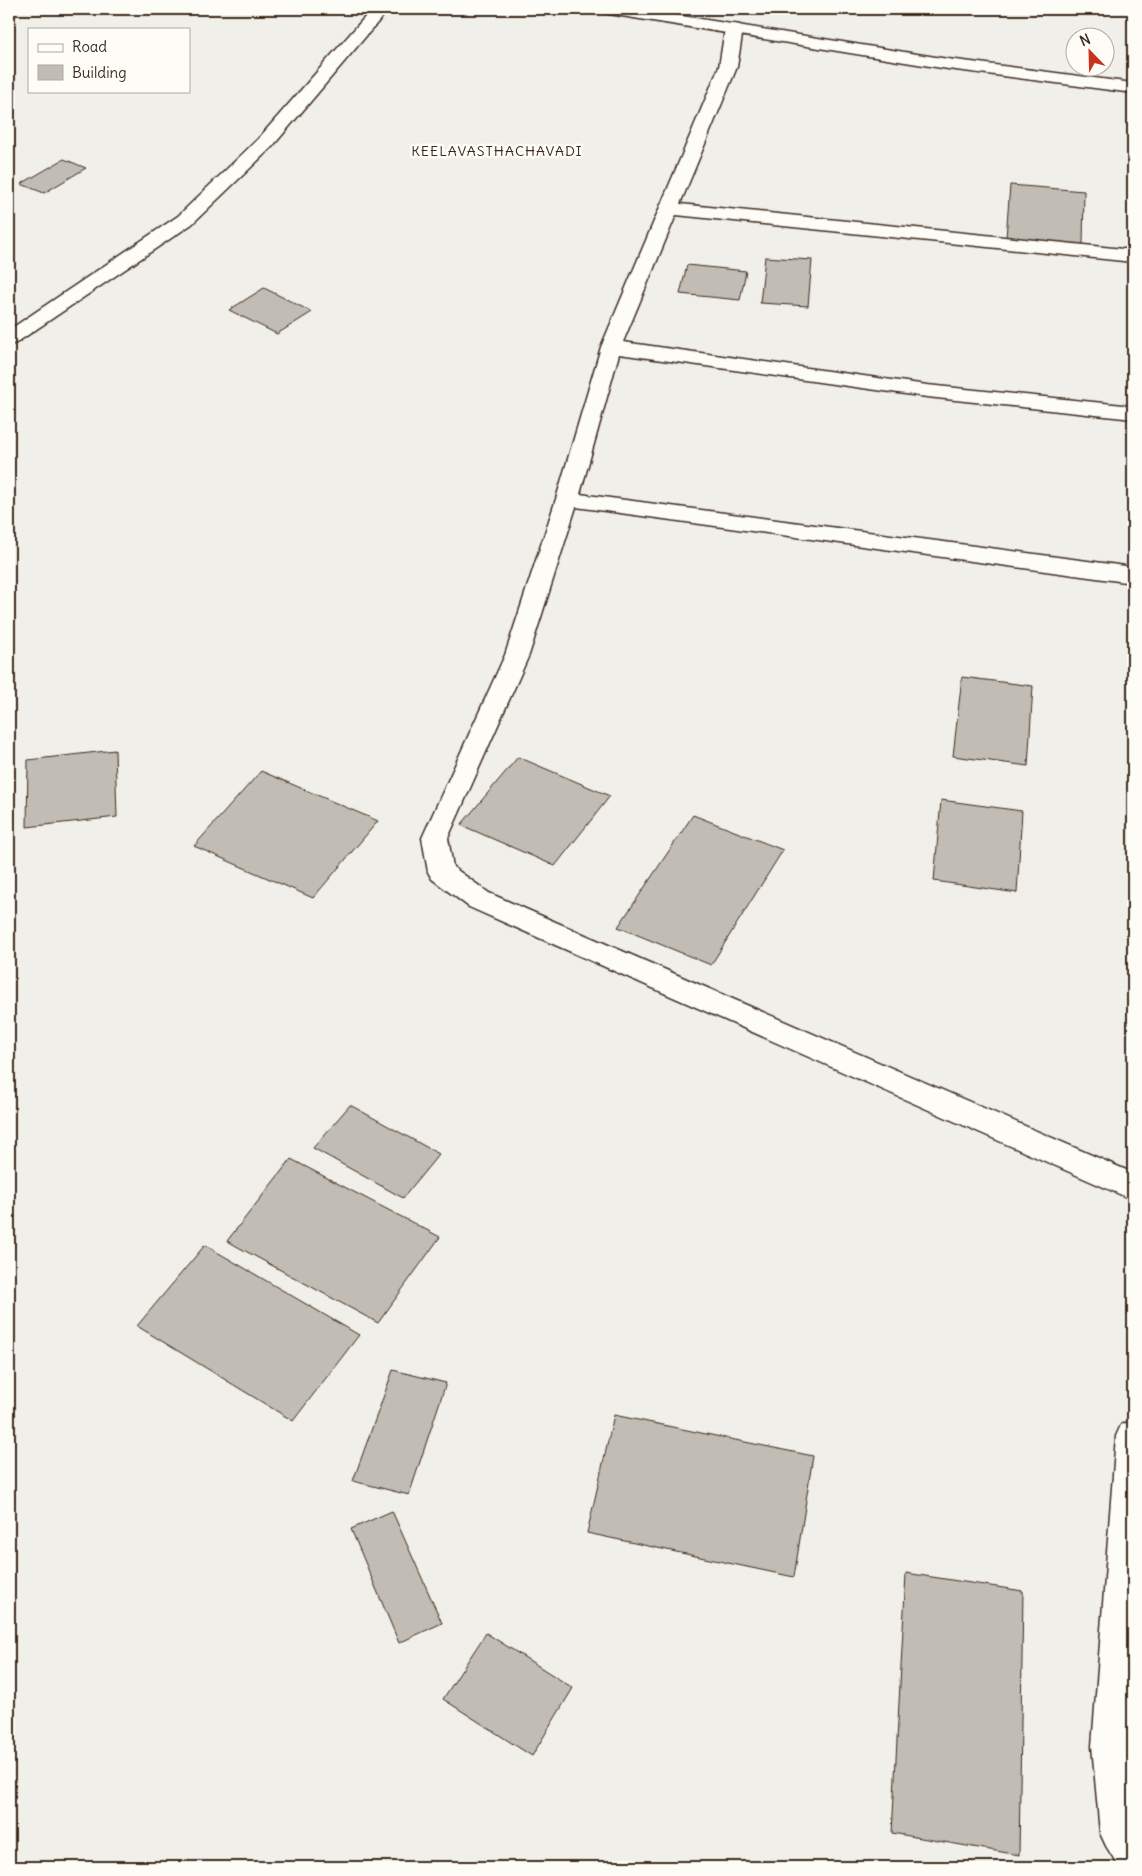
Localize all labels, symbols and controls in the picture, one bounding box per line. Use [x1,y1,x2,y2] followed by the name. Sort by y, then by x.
[28,28,190,92] legend
[1064,28,1114,78] north arrow
[1077,30,1093,50] text: N
[72,37,107,56] text: Road
[72,63,127,82] text: Building
[411,142,583,160] district label: KEELAVASTHACHAVADI

